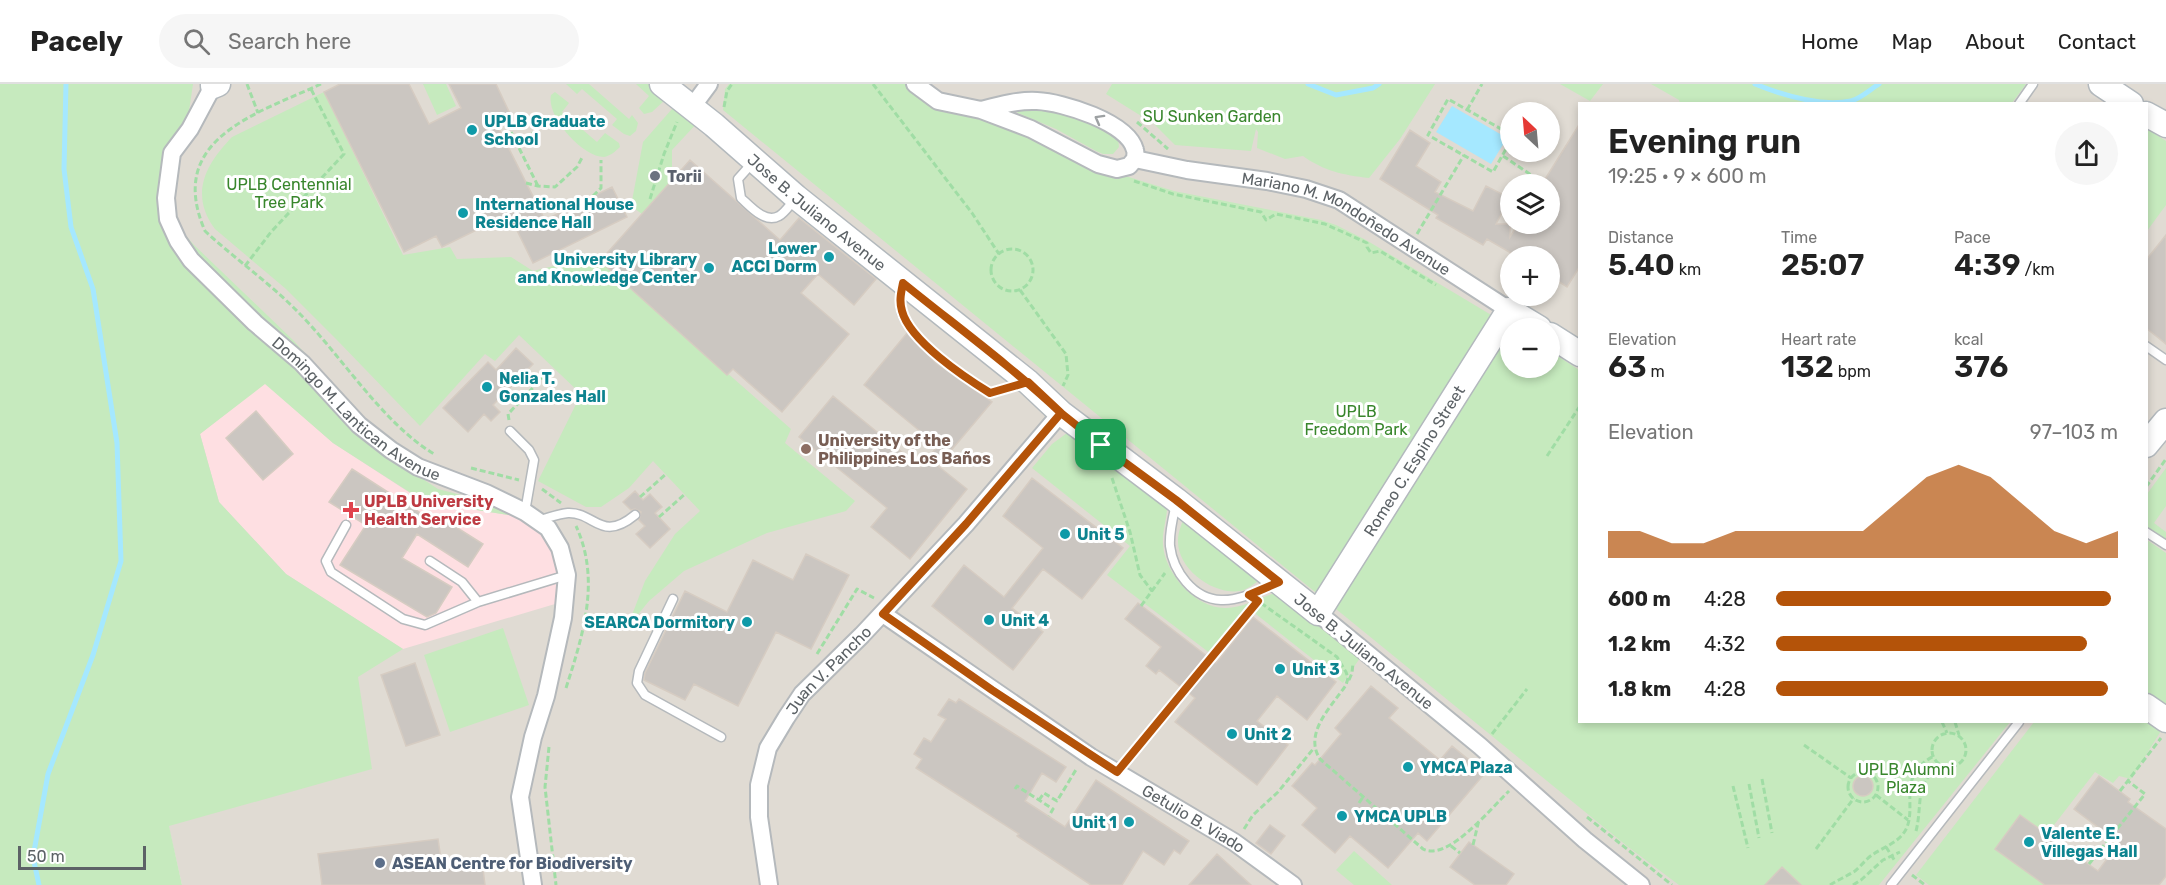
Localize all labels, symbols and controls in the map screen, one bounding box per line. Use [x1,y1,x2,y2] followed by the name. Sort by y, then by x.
[159,14,579,68] search box
[30,25,123,58] text: Pacely
[180,25,213,58] icon: search
[228,28,351,55] text: Search here
[1801,29,1858,54] text: Home
[1891,29,1932,54] text: Map
[1965,29,2025,54] text: About
[2058,29,2136,54] text: Contact
[1500,102,1560,162] north arrow
[1500,102,1560,378] map controls
[1143,107,1281,126] park label: SU Sunken Garden
[484,112,605,149] place label: UPLB Graduate School
[1094,114,1105,126] one-way arrow
[1608,122,1801,161] text: Evening run
[2055,122,2118,185] button: share
[465,123,479,137] marker: UPLB Graduate School
[743,150,890,275] street label: Jose B. Juliano Avenue
[1608,164,1767,188] text: 19:25 · 9 × 600 m
[667,167,702,186] place label: Torii
[648,169,662,183] marker: Torii
[1240,169,1454,280] street label: Mariano M. Mondoñedo Avenue
[1500,174,1560,234] button: layers
[226,175,352,212] park label: UPLB Centennial Tree Park
[475,195,634,232] place label: International House Residence Hall
[456,206,470,220] marker: International House Residence Hall
[1608,228,1674,247] text: Distance
[1781,228,1817,247] text: Time
[1954,228,1991,247] text: Pace
[732,239,818,276] place label: Lower ACCI Dorm
[1500,246,1560,306] button: +
[1608,247,1675,283] text: 5.40
[1781,247,1864,283] text: 25:07
[1954,247,2021,283] text: 4:39
[518,250,698,287] place label: University Library and Knowledge Center
[822,250,836,264] marker: Lower ACCI Dorm
[1675,260,1701,279] text: km
[2021,260,2055,279] text: /km
[702,261,716,275] marker: University Library and Knowledge Center
[1500,318,1560,378] button: −
[1608,330,1677,349] text: Elevation
[1781,330,1856,349] text: Heart rate
[1954,330,1983,349] text: kcal
[268,333,443,485] street label: Domingo M. Lantican Avenue
[1608,349,1646,385] text: 63
[1781,349,1834,385] text: 132
[1954,349,2008,385] text: 376
[1646,362,1665,381] text: m
[1834,362,1871,381] text: bpm
[499,369,606,406] place label: Nelia T. Gonzales Hall
[480,380,494,394] marker: Nelia T. Gonzales Hall
[1360,382,1469,540] street label: Romeo C. Espino Street
[1304,402,1408,439] park label: UPLB Freedom Park
[1075,419,1126,470] pin
[1608,420,1694,444] text: Elevation
[2030,420,2118,444] text: 97–103 m
[1084,428,1117,461] icon: arrive
[818,431,991,468] place label: University of the Philippines Los Baños
[799,442,813,456] marker: University of the Philippines Los Baños
[364,492,494,529] place label: UPLB University Health Service
[342,501,360,519] marker: UPLB University Health Service
[1077,525,1125,544] place label: Unit 5
[1058,527,1072,541] marker: Unit 5
[1608,587,1671,611] text: 600 m
[1704,587,1746,611] text: 4:28
[1290,589,1437,713] street label: Jose B. Juliano Avenue
[1001,611,1049,630] place label: Unit 4
[584,613,735,632] place label: SEARCA Dormitory
[982,613,996,627] marker: Unit 4
[740,615,754,629] marker: SEARCA Dormitory
[782,622,875,718] street label: Juan V. Pancho
[1608,632,1671,656] text: 1.2 km
[1704,632,1745,656] text: 4:32
[1292,660,1340,679] place label: Unit 3
[1273,662,1287,676] marker: Unit 3
[1608,677,1671,701] text: 1.8 km
[1704,677,1746,701] text: 4:28
[1244,725,1292,744] place label: Unit 2
[1225,727,1239,741] marker: Unit 2
[1420,758,1513,777] place label: YMCA Plaza
[1401,760,1415,774] marker: YMCA Plaza
[1858,760,1954,797] park label: UPLB Alumni Plaza
[1139,781,1249,857] street label: Getulio B. Viado
[1354,807,1447,826] place label: YMCA UPLB
[1335,809,1349,823] marker: YMCA UPLB
[1072,813,1117,832] place label: Unit 1
[1122,815,1136,829] marker: Unit 1
[2041,824,2138,861] place label: Valente E. Villegas Hall
[2022,835,2036,849] marker: Valente E. Villegas Hall
[18,843,146,870] scale bar
[27,847,65,866] text: 50 m
[392,854,633,873] place label: ASEAN Centre for Biodiversity
[373,856,387,870] marker: ASEAN Centre for Biodiversity

